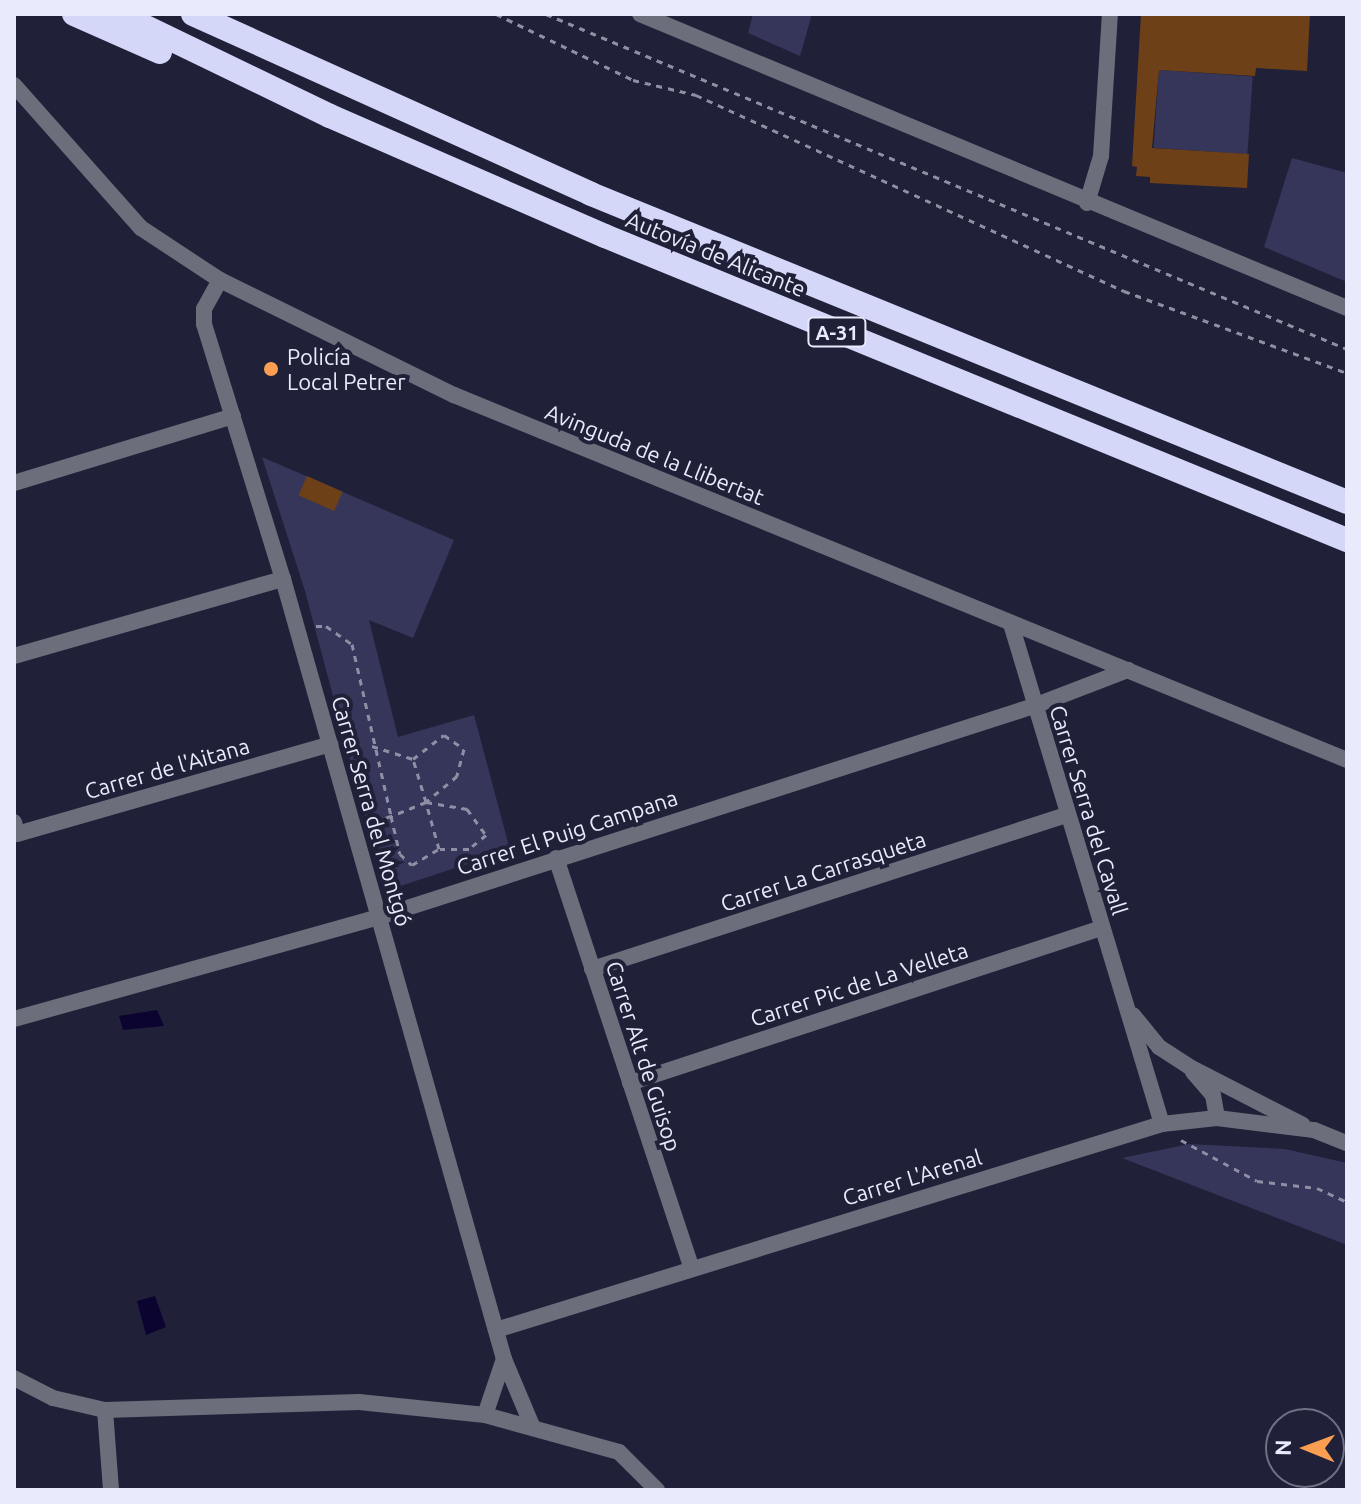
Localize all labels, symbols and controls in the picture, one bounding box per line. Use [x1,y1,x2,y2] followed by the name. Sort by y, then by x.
[623,206,809,302] street label: Autovía de Alicante
[807,316,867,348] road number: A-31
[287,343,406,394] place label: Policía Local Petrer
[262,360,280,378] marker: Policía Local Petrer
[542,398,768,510] street label: Avinguda de la Llibertat
[326,693,418,929] street label: Carrer Serra del Montgó
[1045,702,1133,918] street label: Carrer Serra del Cavall
[82,732,252,804] street label: Carrer de l'Aitana
[453,784,681,880] street label: Carrer El Puig Campana
[717,825,929,917] street label: Carrer La Carrasqueta
[747,936,971,1032] street label: Carrer Pic de La Velleta
[601,957,687,1155] street label: Carrer Alt de Guisop
[839,1143,985,1211] street label: Carrer L'Arenal
[1265,1408,1345,1488] north arrow
[1270,1439,1295,1456] text: N

